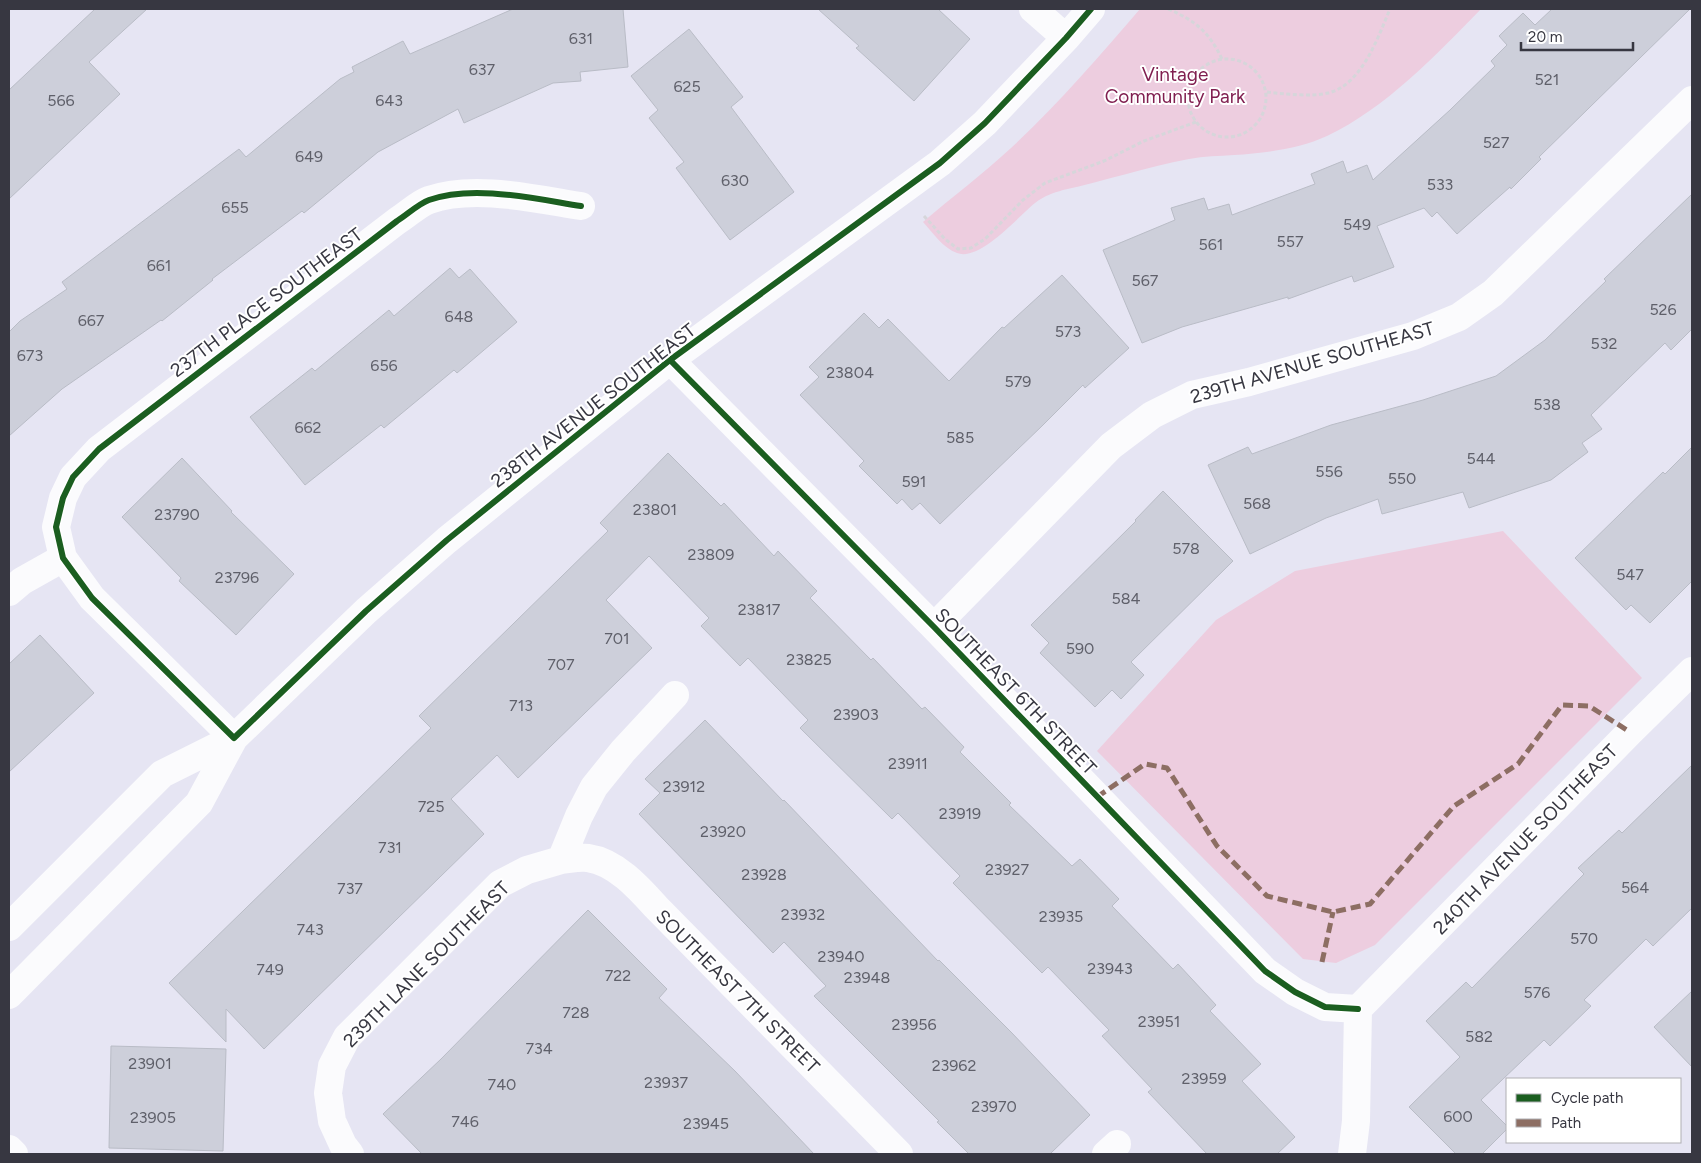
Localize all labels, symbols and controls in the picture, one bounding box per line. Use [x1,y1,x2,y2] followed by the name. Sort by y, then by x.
[1521,20,1634,52] scale bar
[1528,28,1562,46] text: 20 m
[569,29,593,48] house number: 631
[469,60,496,79] house number: 637
[1105,63,1246,108] park label: Vintage Community Park
[1535,70,1559,89] house number: 521
[673,77,701,96] house number: 625
[47,91,75,110] house number: 566
[375,91,403,110] house number: 643
[1483,133,1510,152] house number: 527
[295,147,323,166] house number: 649
[721,171,749,190] house number: 630
[1427,175,1453,194] house number: 533
[221,198,249,217] house number: 655
[1343,215,1371,234] house number: 549
[166,222,367,382] street label: 237TH PLACE SOUTHEAST
[1277,232,1304,251] house number: 557
[1199,235,1223,254] house number: 561
[147,256,171,275] house number: 661
[1132,271,1159,290] house number: 567
[1649,300,1677,319] house number: 526
[445,307,473,326] house number: 648
[78,311,105,330] house number: 667
[1188,317,1437,408] street label: 239TH AVENUE SOUTHEAST
[486,318,701,492] street label: 238TH AVENUE SOUTHEAST
[1055,322,1081,341] house number: 573
[1591,334,1617,353] house number: 532
[17,346,43,365] house number: 673
[370,356,398,375] house number: 656
[826,363,874,382] house number: 23804
[1005,372,1031,391] house number: 579
[1533,395,1561,414] house number: 538
[294,418,322,437] house number: 662
[946,428,974,447] house number: 585
[1466,449,1496,468] house number: 544
[1315,462,1343,481] house number: 556
[1388,469,1416,488] house number: 550
[902,472,926,491] house number: 591
[1243,494,1271,513] house number: 568
[633,500,677,519] house number: 23801
[154,505,200,524] house number: 23790
[1172,539,1200,558] house number: 578
[688,545,734,564] house number: 23809
[1616,565,1644,584] house number: 547
[215,568,259,587] house number: 23796
[1112,589,1141,608] house number: 584
[738,600,781,619] house number: 23817
[930,603,1102,780] street label: SOUTHEAST 6TH STREET
[604,629,630,648] house number: 701
[1066,639,1094,658] house number: 590
[786,650,832,669] house number: 23825
[547,655,575,674] house number: 707
[509,696,533,715] house number: 713
[833,705,879,724] house number: 23903
[1428,739,1623,939] street label: 240TH AVENUE SOUTHEAST
[888,754,928,773] house number: 23911
[663,777,705,796] house number: 23912
[418,797,444,816] house number: 725
[939,804,981,823] house number: 23919
[700,822,746,841] house number: 23920
[378,838,402,857] house number: 731
[985,860,1030,879] house number: 23927
[741,865,787,884] house number: 23928
[339,876,514,1052] street label: 239TH LANE SOUTHEAST
[1621,878,1649,897] house number: 564
[337,879,363,898] house number: 737
[651,905,825,1078] street label: SOUTHEAST 7TH STREET
[781,905,825,924] house number: 23932
[1039,907,1083,926] house number: 23935
[296,920,324,939] house number: 743
[1570,929,1598,948] house number: 570
[818,947,864,966] house number: 23940
[1087,959,1133,978] house number: 23943
[256,960,284,979] house number: 749
[605,966,631,985] house number: 722
[844,968,890,987] house number: 23948
[1524,983,1550,1002] house number: 576
[562,1003,590,1022] house number: 728
[1138,1012,1180,1031] house number: 23951
[892,1015,936,1034] house number: 23956
[1465,1027,1493,1046] house number: 582
[525,1039,553,1058] house number: 734
[128,1054,172,1073] house number: 23901
[932,1056,976,1075] house number: 23962
[1182,1069,1226,1088] house number: 23959
[644,1073,688,1092] house number: 23937
[488,1075,516,1094] house number: 740
[1506,1078,1681,1143] legend
[1551,1089,1623,1107] text: Cycle path
[971,1097,1017,1116] house number: 23970
[1443,1107,1473,1126] house number: 600
[130,1108,176,1127] house number: 23905
[451,1112,479,1131] house number: 746
[683,1114,729,1133] house number: 23945
[1551,1114,1581,1132] text: Path

